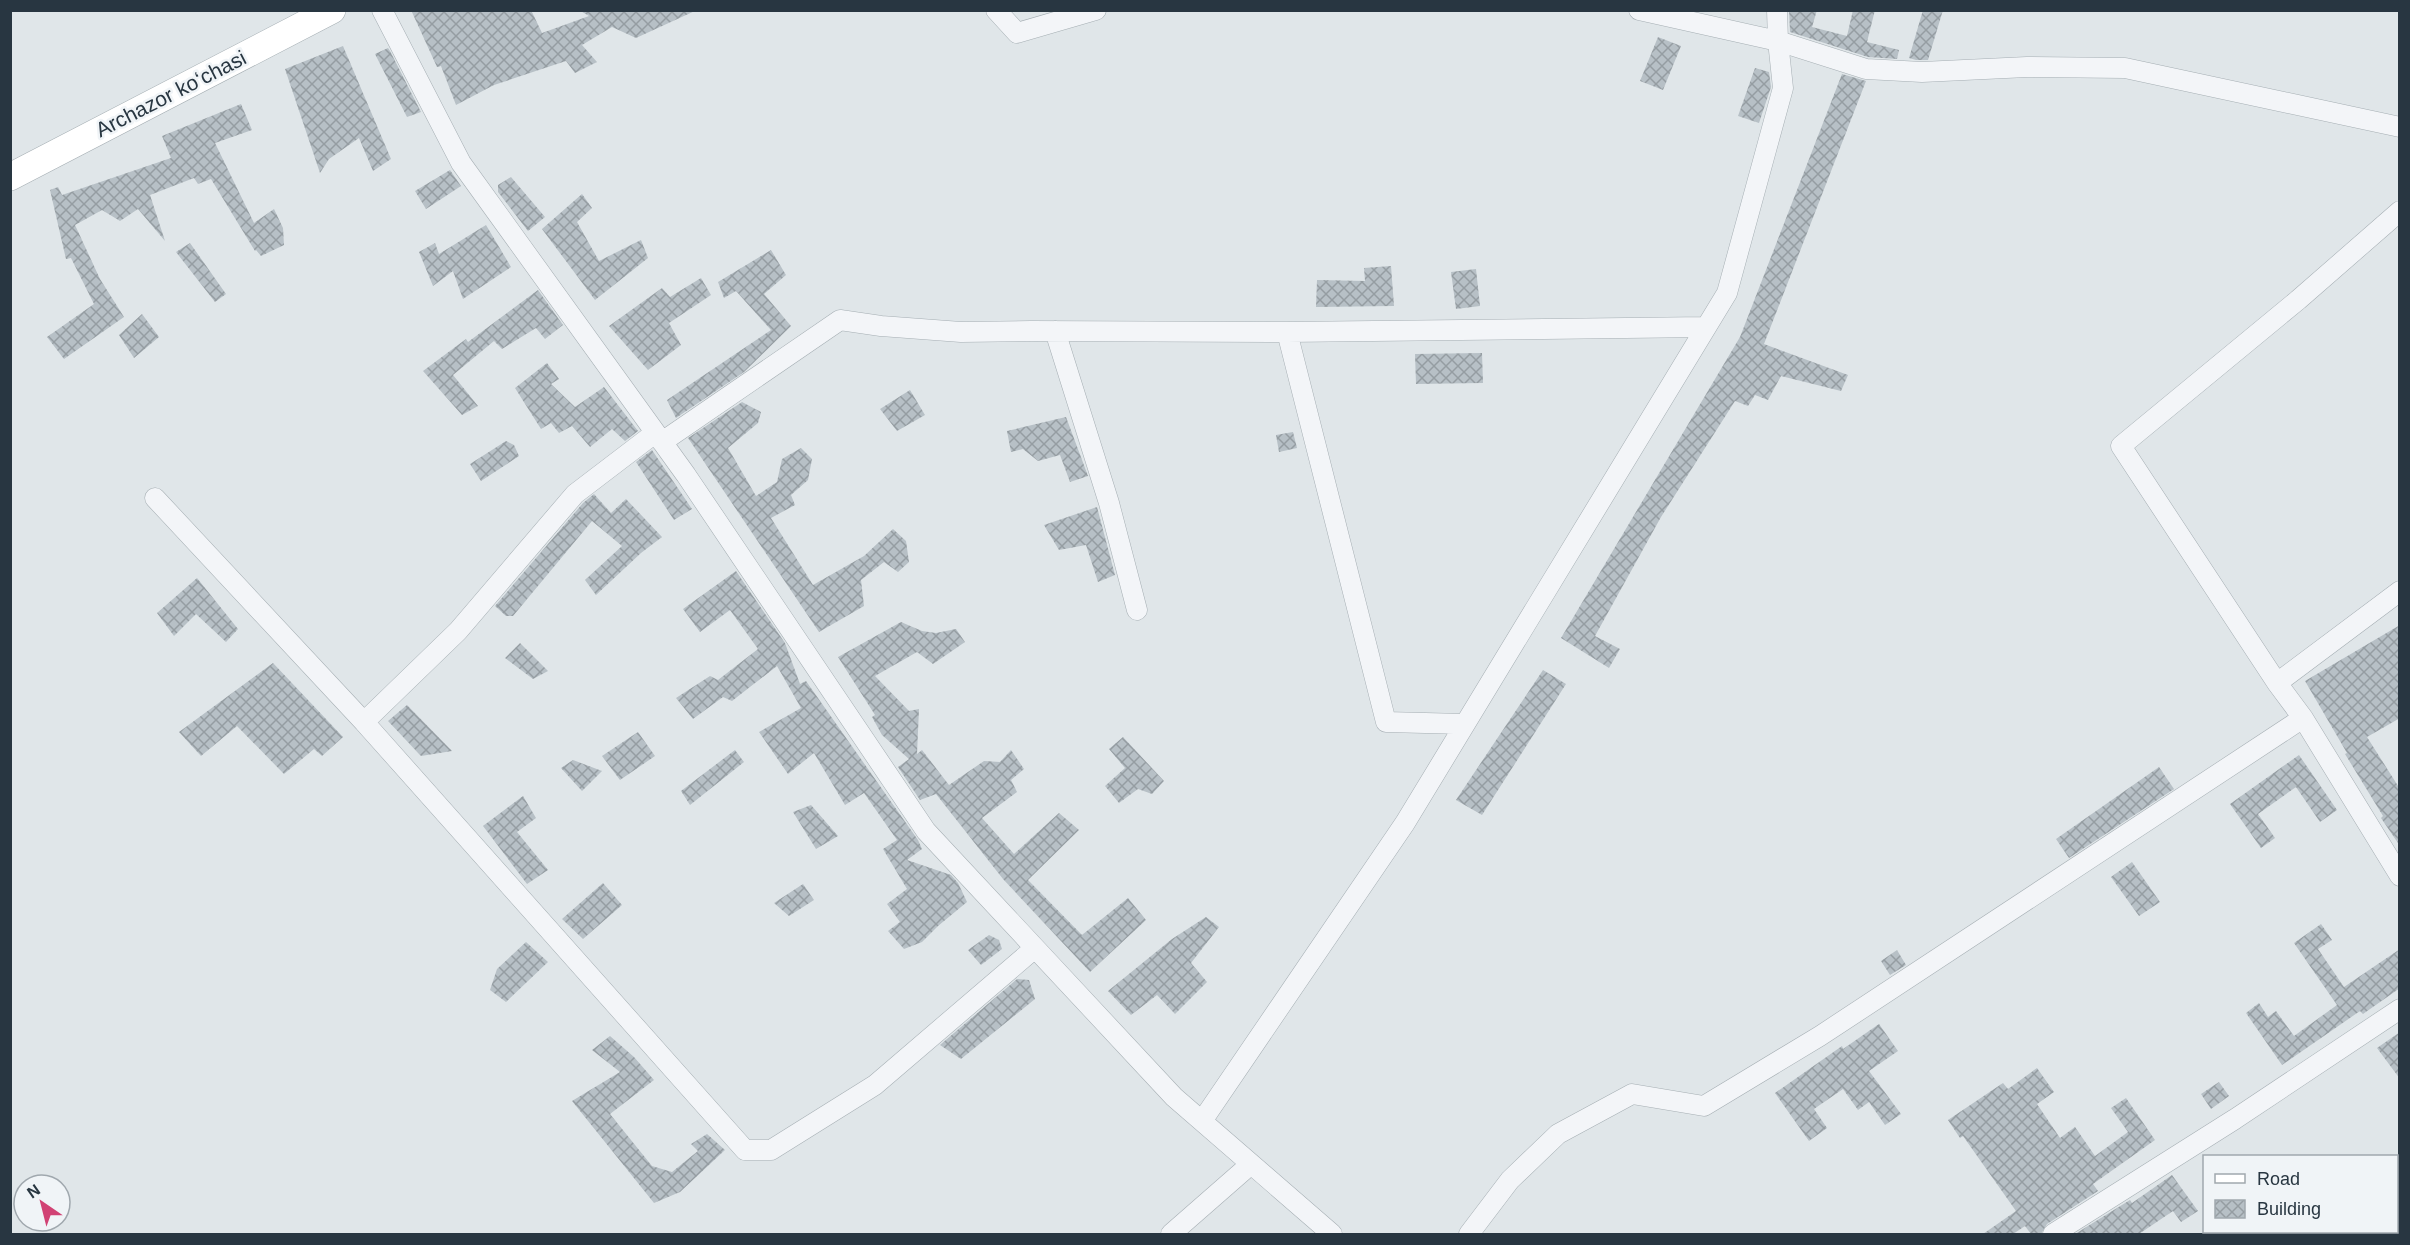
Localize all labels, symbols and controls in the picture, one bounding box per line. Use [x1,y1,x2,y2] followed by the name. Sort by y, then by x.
[92,46,250,141] street label: Archazor koʻchasi
[2203,1155,2398,1233] legend
[2257,1169,2300,1189] text: Road
[12,1173,72,1233] north arrow
[24,1181,43,1201] text: N
[2257,1199,2321,1219] text: Building

